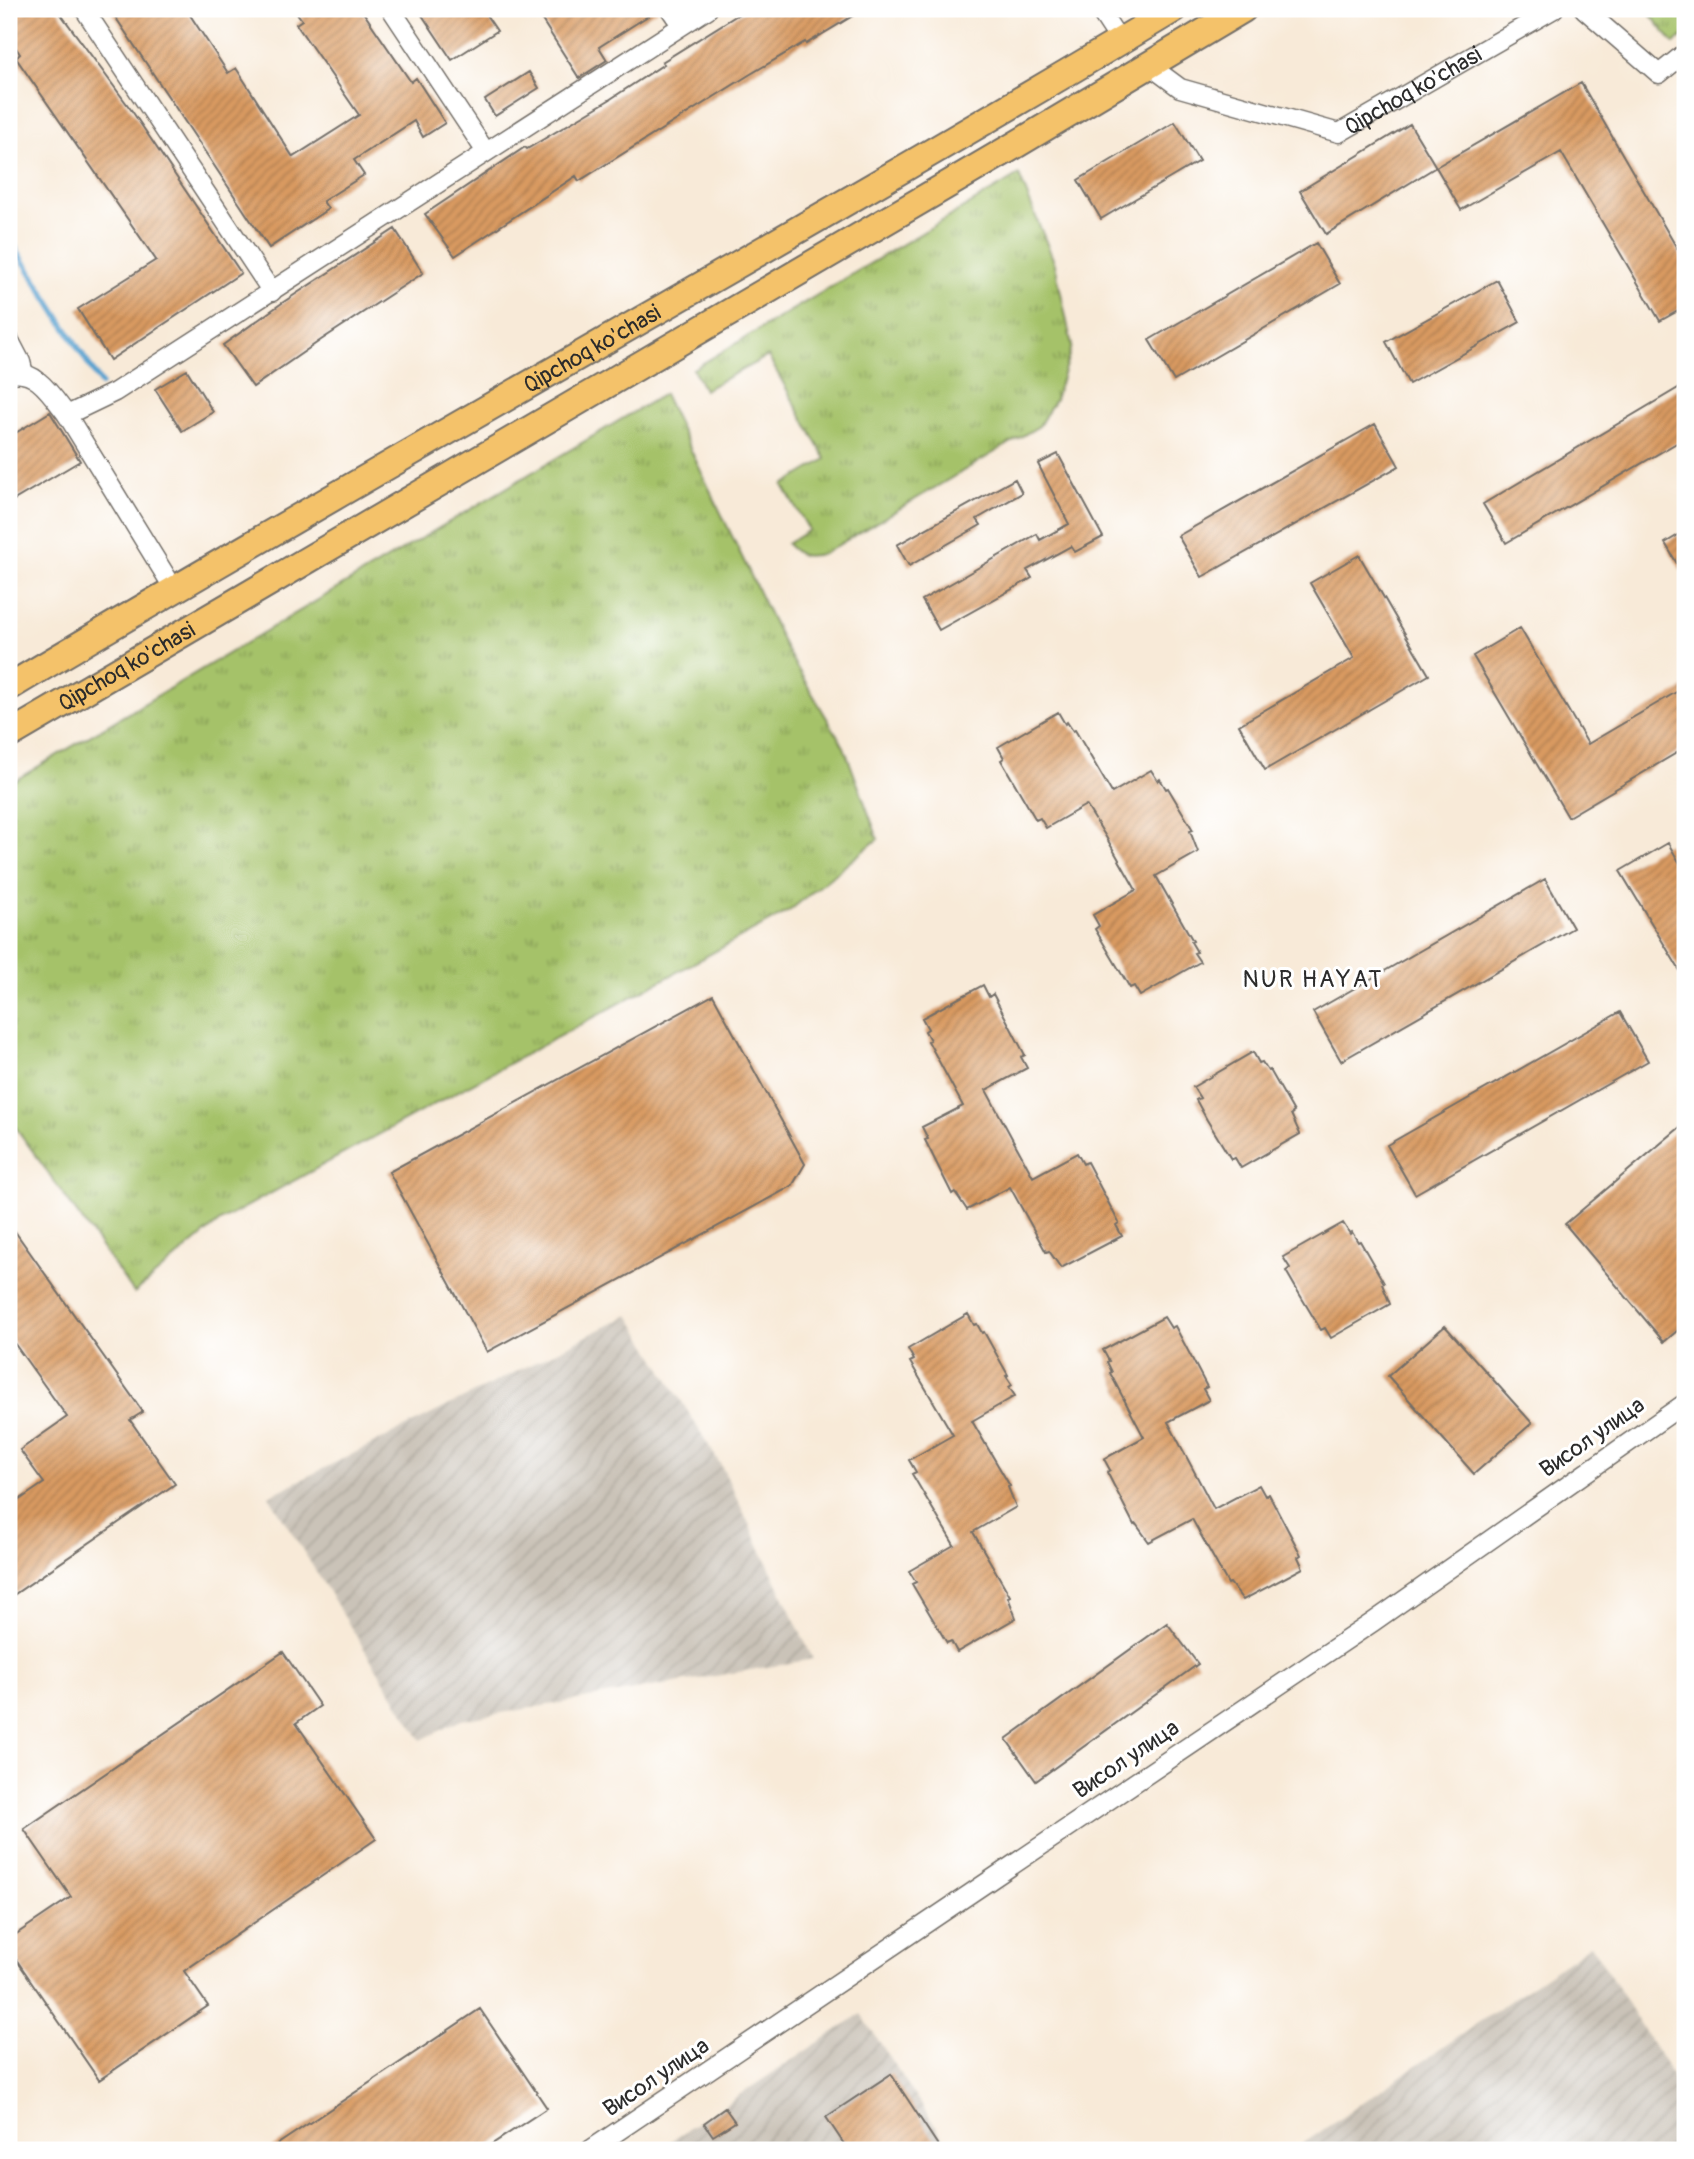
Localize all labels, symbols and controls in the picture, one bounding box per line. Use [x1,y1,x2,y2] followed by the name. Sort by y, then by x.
[1339,39,1487,141] street label: Qipchoq ko'chasi
[518,298,666,399] street label: Qipchoq ko'chasi
[53,615,200,718] street label: Qipchoq ko'chasi
[1243,965,1383,994] district label: NUR HAYAT
[1534,1390,1650,1484] street label: Висол улица
[1067,1713,1185,1805] street label: Висол улица
[597,2031,715,2123] street label: Висол улица

